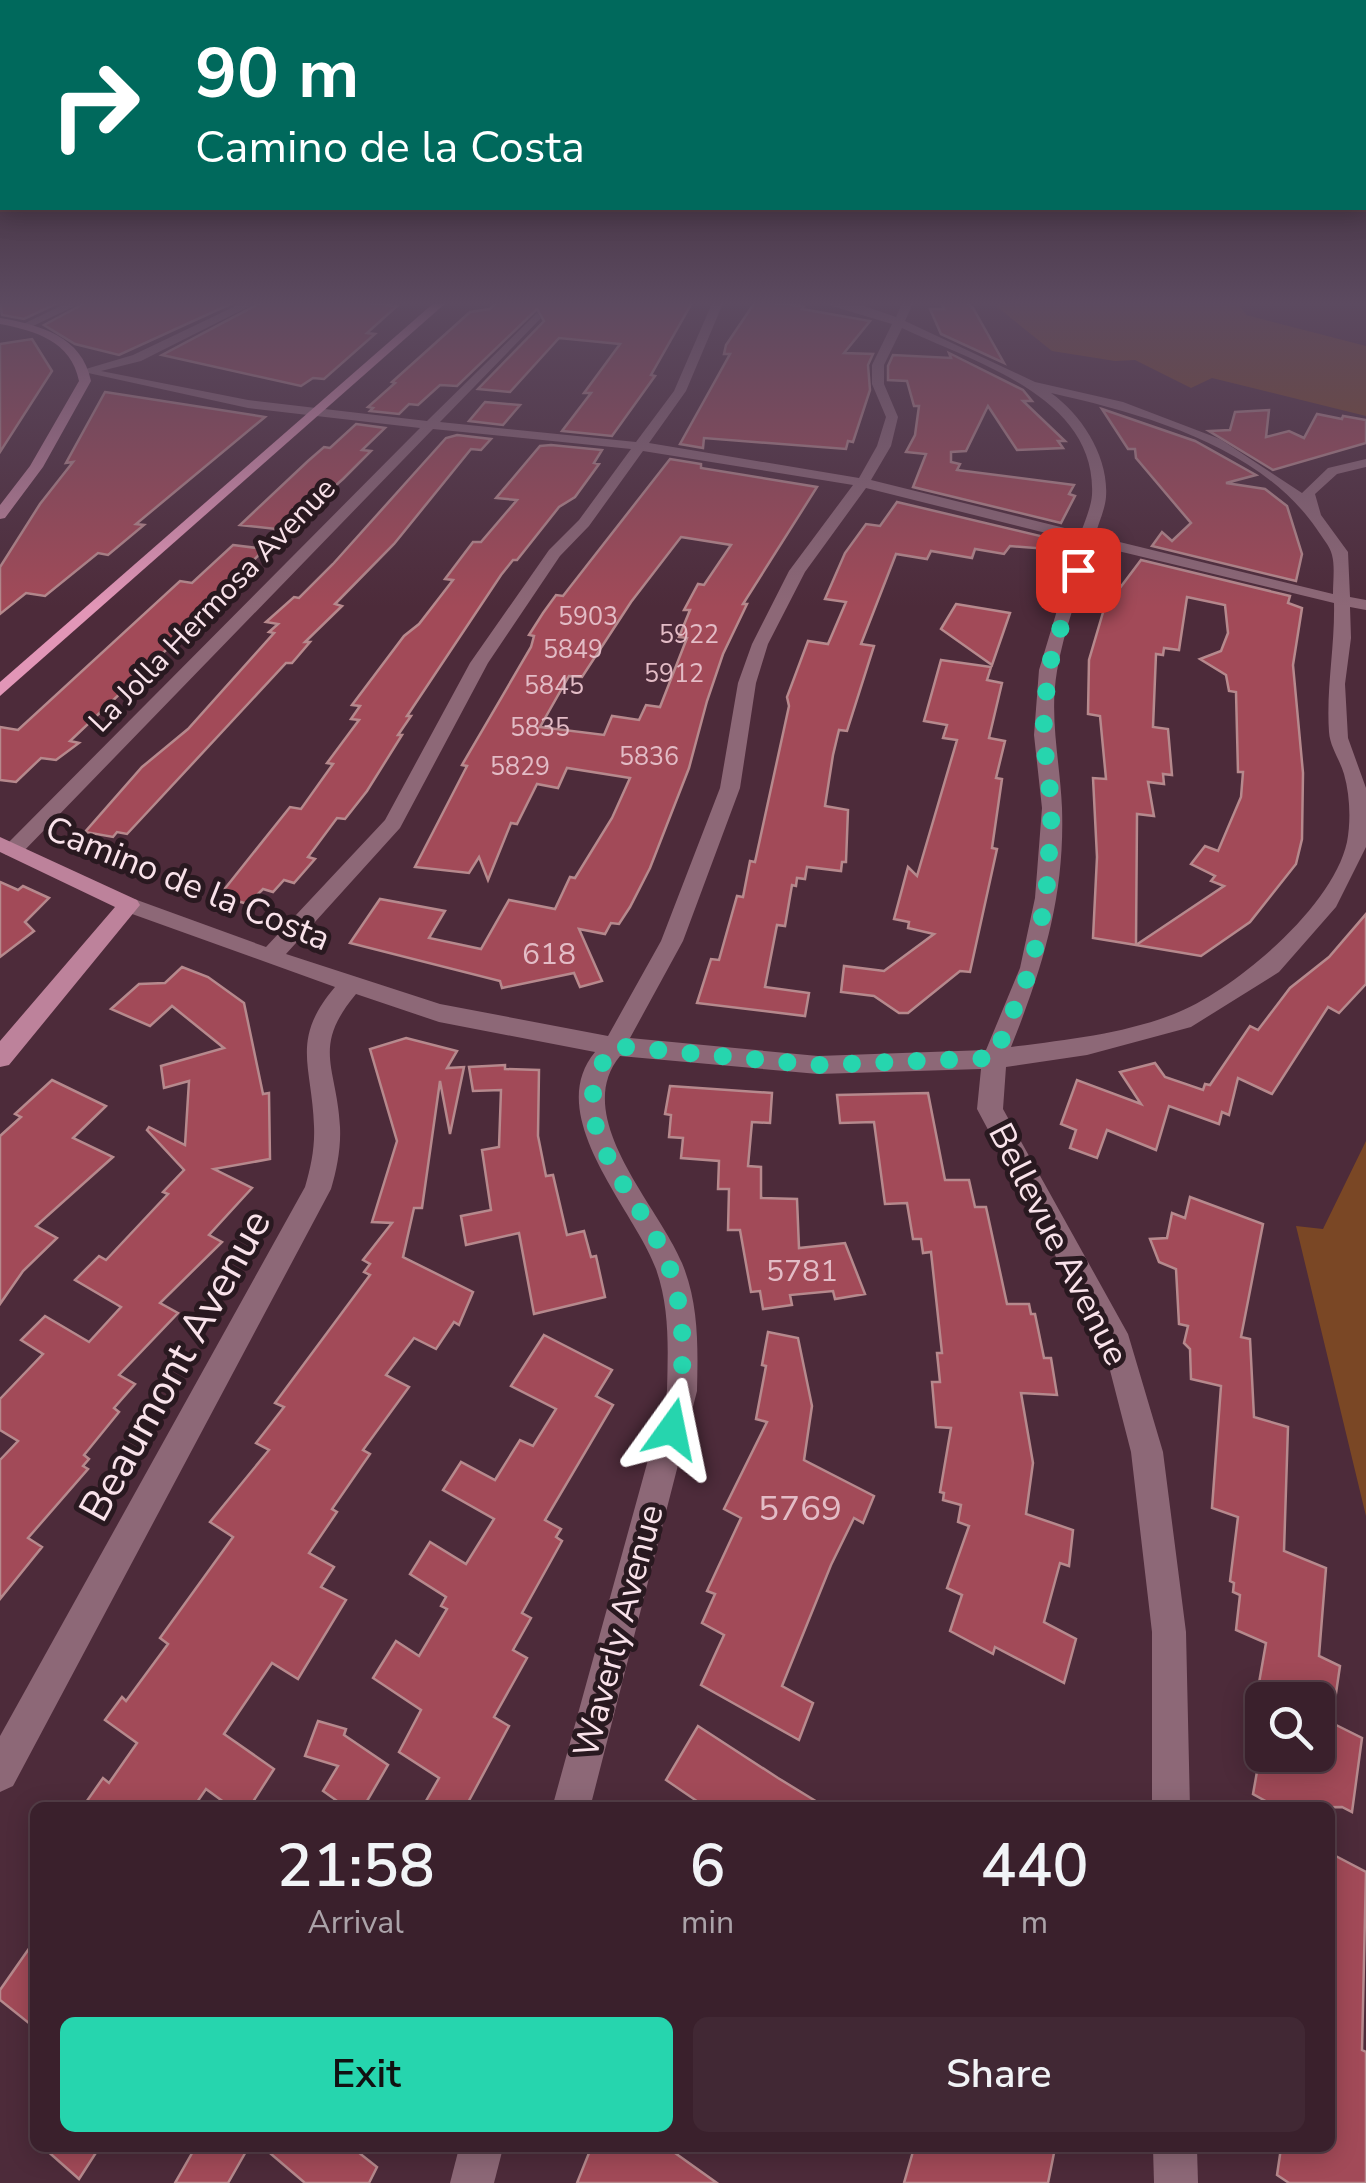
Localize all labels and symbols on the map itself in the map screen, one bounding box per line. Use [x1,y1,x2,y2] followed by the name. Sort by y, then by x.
[80,469,345,742] street label: La Jolla Hermosa Avenue
[1036,528,1121,613] pin
[558,600,618,634] house number: 5903
[659,618,719,652] house number: 5922
[543,633,603,667] house number: 5849
[644,657,704,691] house number: 5912
[524,669,584,703] house number: 5845
[510,711,570,745] house number: 5835
[619,740,679,774] house number: 5836
[490,750,550,784] house number: 5829
[38,805,337,962] street label: Camino de la Costa
[522,934,576,975] house number: 618
[977,1115,1140,1373] street label: Bellevue Avenue
[66,1200,285,1532] street label: Beaumont Avenue
[766,1251,838,1292] house number: 5781
[620,1377,724,1481] position arrow
[758,1485,842,1532] house number: 5769
[562,1500,675,1763] street label: Waverly Avenue

